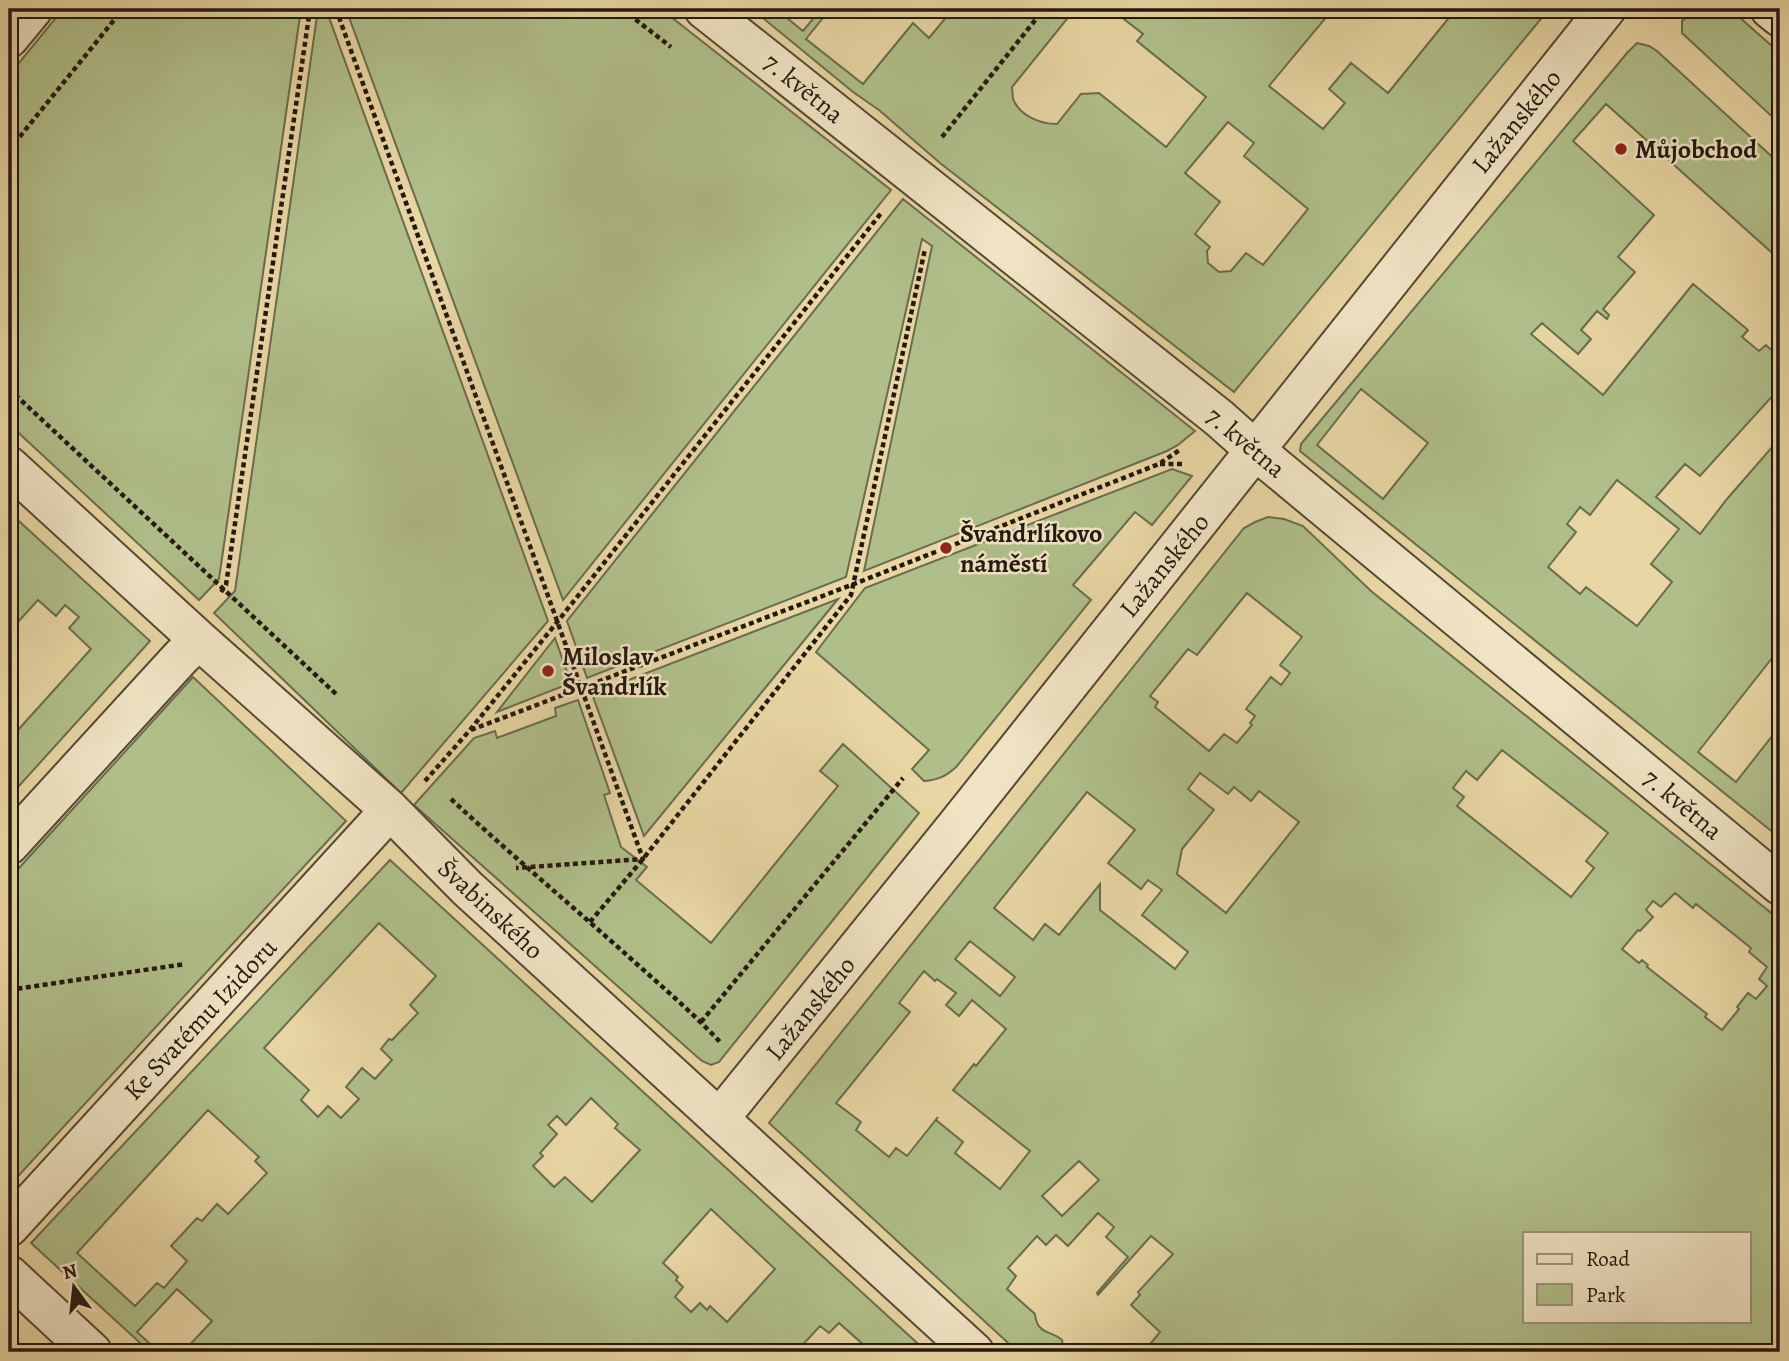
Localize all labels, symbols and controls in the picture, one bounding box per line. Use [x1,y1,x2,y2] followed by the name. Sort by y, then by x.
[756,45,851,132] street label: 7. května
[1463,62,1569,181] street label: Lažanského
[1635,132,1758,167] place label: Můjobchod
[1613,141,1629,157] marker: Můjobchod
[1198,399,1293,486] street label: 7. května
[1111,506,1217,625] street label: Lažanského
[960,516,1103,581] place label: Švandrlíkovo náměstí
[938,540,954,556] marker: Švandrlíkovo náměstí
[562,639,667,704] place label: Miloslav Švandrlík
[540,663,556,679] marker: Miloslav Švandrlík
[1635,761,1730,848] street label: 7. května
[430,851,551,967] street label: Švabinského
[116,930,285,1108] street label: Ke Svatému Izidoru
[757,949,863,1068] street label: Lažanského
[1523,1232,1750,1322] legend
[1586,1245,1630,1273] text: Road
[38,1252,108,1322] north arrow
[60,1257,80,1286] text: N
[1586,1281,1626,1309] text: Park

